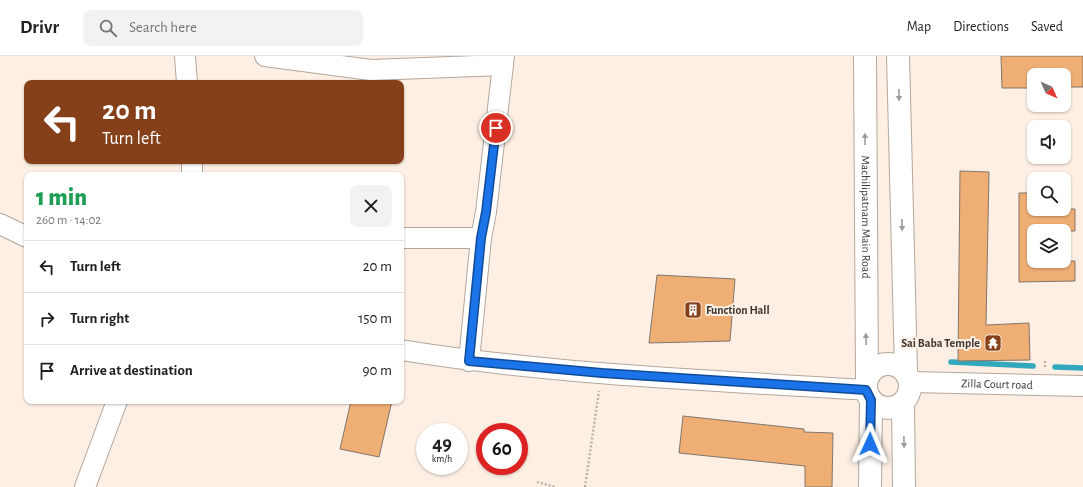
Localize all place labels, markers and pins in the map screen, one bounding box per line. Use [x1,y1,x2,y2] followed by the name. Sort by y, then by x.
[479,111,513,145] pin
[683,300,703,320] building icon: Function Hall
[706,304,770,316] place label: Function Hall
[983,333,1003,353] temple icon: Sai Baba Temple
[901,337,980,349] place label: Sai Baba Temple

